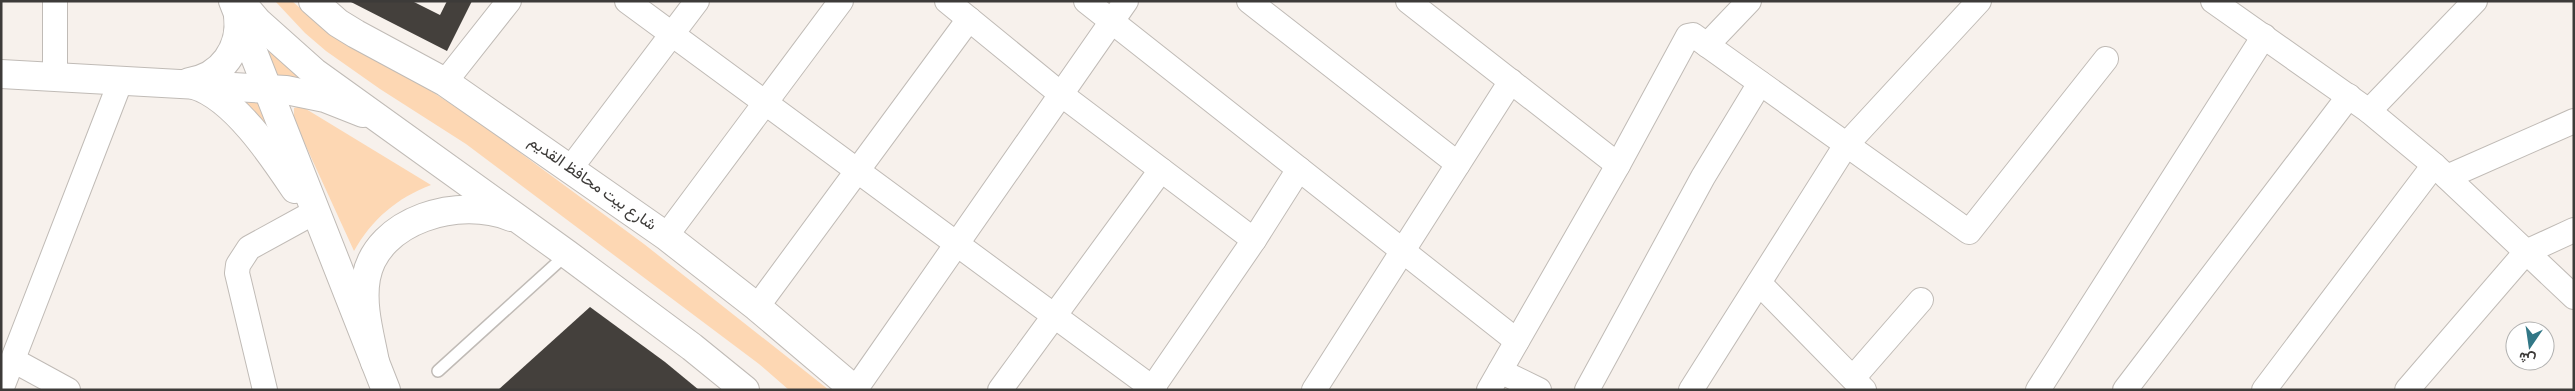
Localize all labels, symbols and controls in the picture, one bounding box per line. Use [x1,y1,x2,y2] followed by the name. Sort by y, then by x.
[524,132,660,236] street label: شارع بيت محافظ القديم
[2505,321,2555,371] north arrow
[2517,347,2538,367] text: ش

